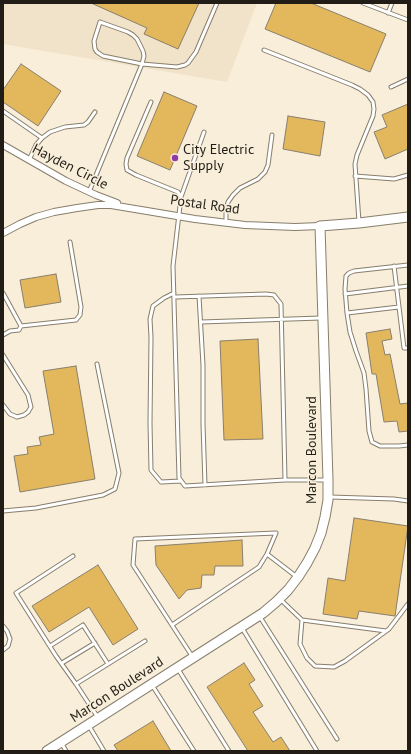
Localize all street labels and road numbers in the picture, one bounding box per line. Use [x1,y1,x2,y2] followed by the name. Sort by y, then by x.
[29,141,111,193] street label: Hayden Circle
[169,192,241,218] street label: Postal Road
[304,396,320,504] street label: Marcon Boulevard
[67,654,167,726] street label: Marcon Boulevard

